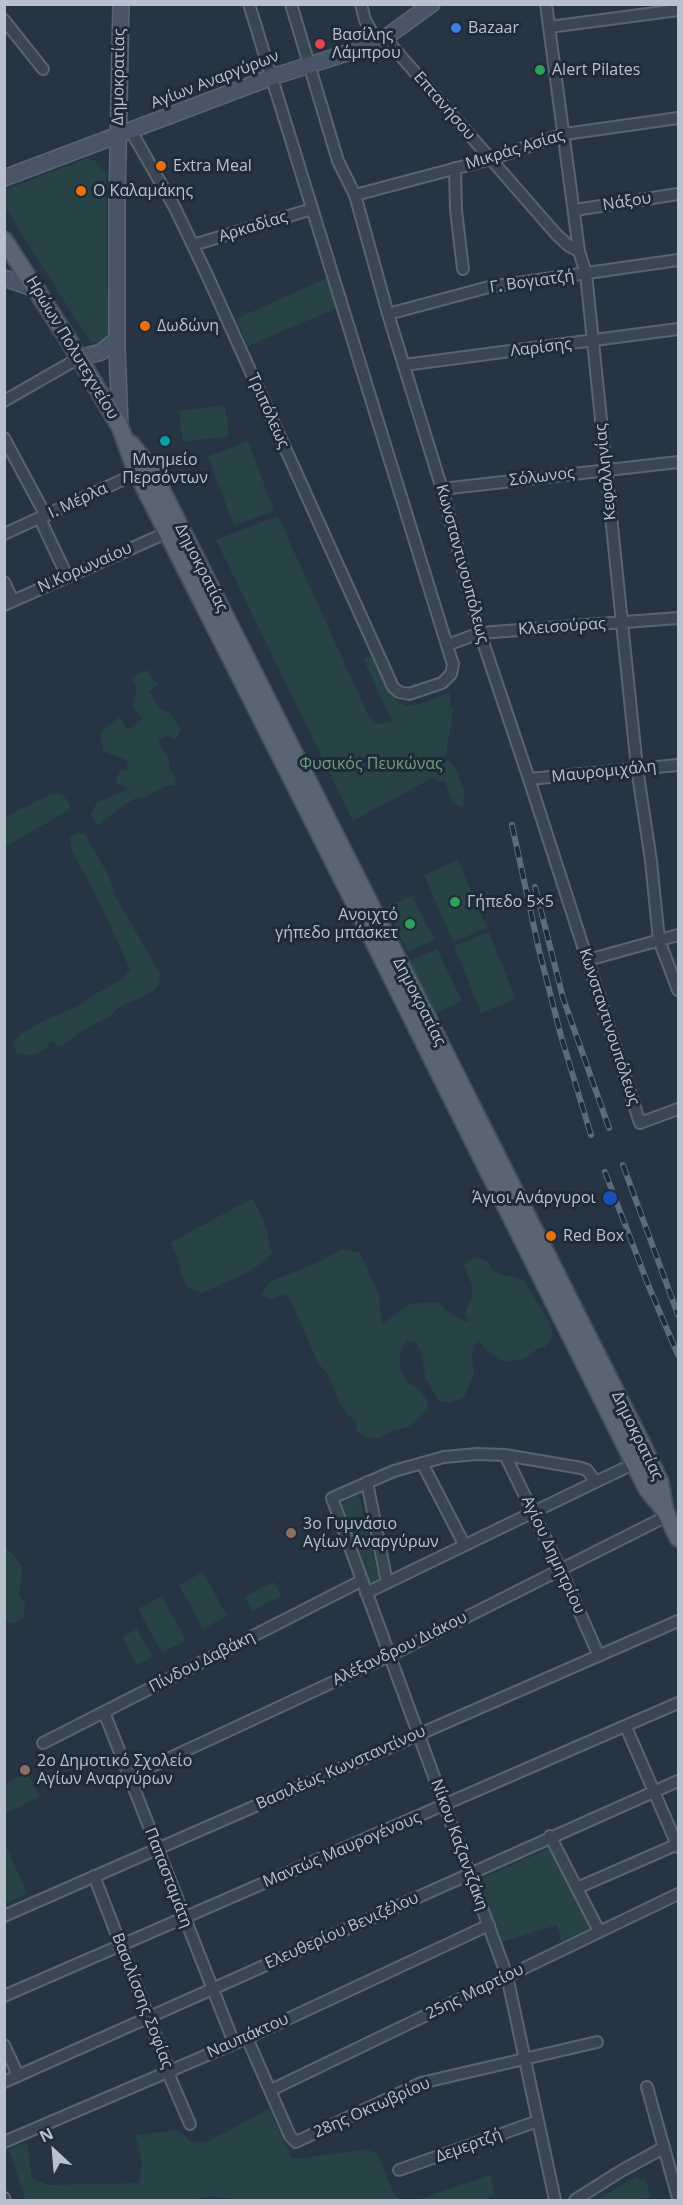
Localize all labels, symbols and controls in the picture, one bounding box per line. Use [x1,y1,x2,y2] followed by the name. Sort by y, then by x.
[468,18,519,38] place label: Bazaar
[449,21,463,35] marker: Bazaar
[332,25,401,63] place label: Βασίλης Λάμπρου
[109,28,129,126] street label: Δημοκρατίας
[313,37,327,51] marker: Βασίλης Λάμπρου
[148,47,282,113] street label: Αγίων Αναργύρων
[552,60,640,80] place label: Alert Pilates
[533,63,547,77] marker: Alert Pilates
[409,68,479,144] street label: Επτανήσου
[463,126,567,174] street label: Μικράς Ασίας
[173,156,252,176] place label: Extra Meal
[154,159,168,173] marker: Extra Meal
[93,181,193,201] place label: Ο Καλαμάκης
[74,184,88,198] marker: Ο Καλαμάκης
[601,189,653,215] street label: Νάξου
[217,208,289,246] street label: Αρκαδίας
[489,267,575,297] street label: Γ. Βογιατζή
[22,273,122,423] street label: Ηρώων Πολυτεχνείου
[157,316,219,336] place label: Δωδώνη
[138,319,152,333] marker: Δωδώνη
[509,335,573,361] street label: Λαρίσης
[243,370,293,452] street label: Τριπόλεως
[591,423,621,521] street label: Κεφαλληνίας
[158,434,172,448] marker: Μνημείο Περσόντων
[122,450,208,488] place label: Μνημείο Περσόντων
[508,463,576,491] street label: Σόλωνος
[45,479,111,523] street label: Ι. Μέρλα
[432,482,492,646] street label: Κωνσταντινουπόλεως
[170,520,232,616] street label: Δημοκρατίας
[35,539,135,597] street label: Ν.Κορωναίου
[518,614,606,640] street label: Κλεισούρας
[299,754,443,774] park label: Φυσικός Πευκώνας
[551,757,657,787] street label: Μαυρομιχάλη
[467,892,554,912] place label: Γήπεδο 5×5
[448,895,462,909] marker: Γήπεδο 5×5
[275,905,398,943] place label: Ανοιχτό γήπεδο μπάσκετ
[403,917,417,931] marker: Ανοιχτό γήπεδο μπάσκετ
[575,946,643,1108] street label: Κωνσταντινουπόλεως
[388,954,450,1050] street label: Δημοκρατίας
[472,1188,596,1208] place label: Άγιοι Ανάργυροι
[601,1189,619,1207] marker: Άγιοι Ανάργυροι
[563,1226,624,1246] place label: Red Box
[544,1229,558,1243] marker: Red Box
[607,1388,667,1484] street label: Δημοκρατίας
[517,1493,589,1617] street label: Αγίου Δημητρίου
[303,1514,439,1552] place label: 3ο Γυμνάσιο Αγίων Αναργύρων
[284,1526,298,1540] marker: 3ο Γυμνάσιο Αγίων Αναργύρων
[330,1608,470,1690] street label: Αλέξανδρου Διάκου
[146,1627,258,1697] street label: Πίνδου Δαβάκη
[253,1722,429,1814] street label: Βασιλέως Κωνσταντίνου
[37,1751,192,1789] place label: 2ο Δημοτικό Σχολείο Αγίων Αναργύρων
[18,1763,32,1777] marker: 2ο Δημοτικό Σχολείο Αγίων Αναργύρων
[426,1777,492,1913] street label: Νίκου Καζαντζάκη
[260,1808,424,1892] street label: Μαντώς Μαυρογένους
[140,1825,196,1931] street label: Παπασταμάτη
[262,1888,422,1974] street label: Ελευθερίου Βενιζέλου
[107,1930,177,2072] street label: Βασιλίσσης Σοφίας
[423,1960,527,2024] street label: 25ης Μαρτίου
[204,2010,292,2062] street label: Ναυπάκτου
[311,2074,433,2142] street label: 28ης Οκτωβρίου
[24,2121,84,2181] north arrow
[35,2122,57,2148] text: N
[433,2125,505,2167] street label: Δεμερτζή

